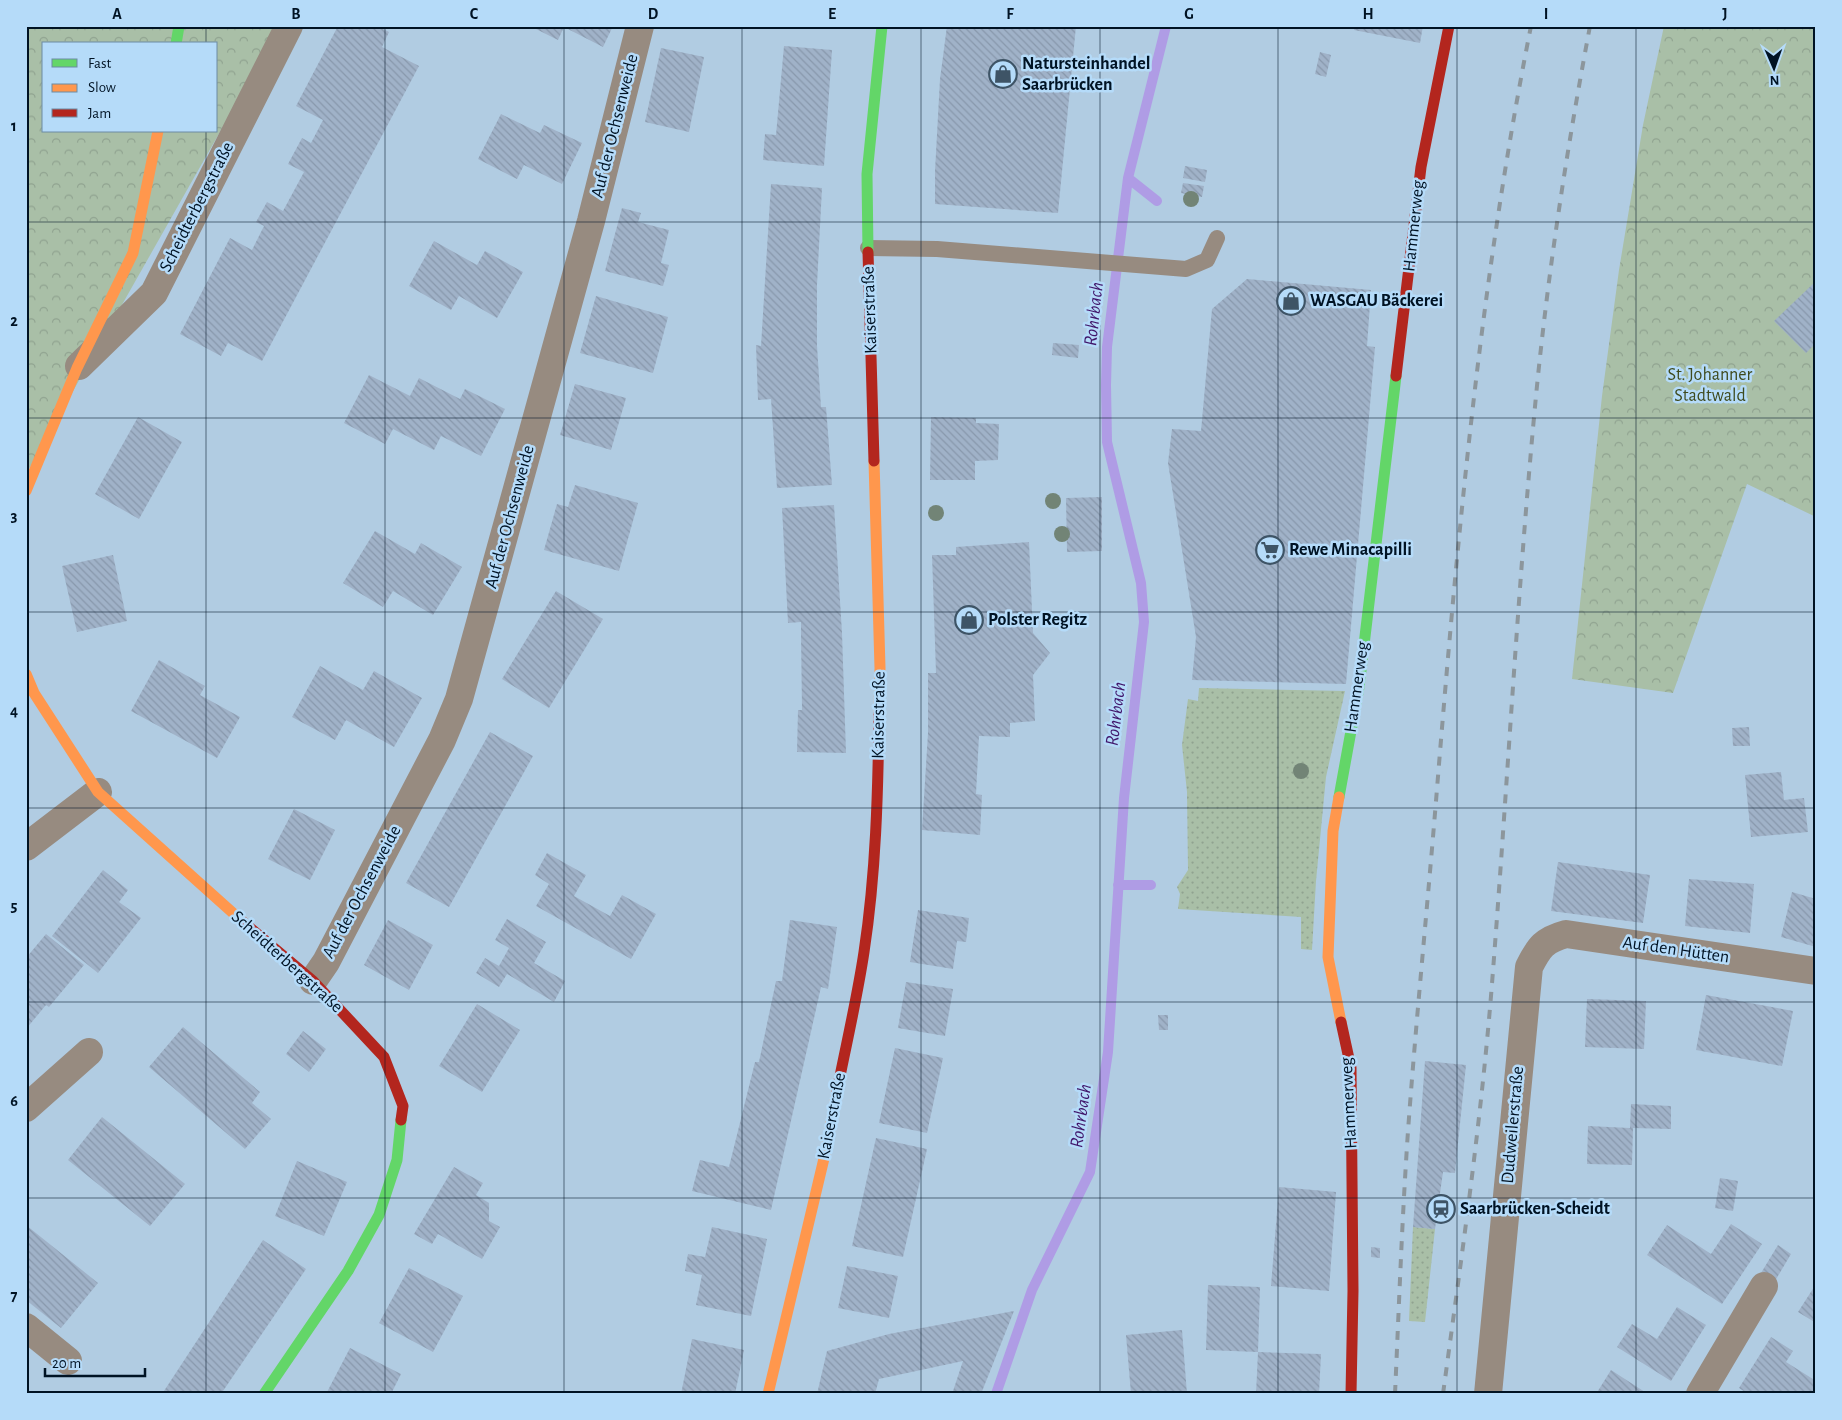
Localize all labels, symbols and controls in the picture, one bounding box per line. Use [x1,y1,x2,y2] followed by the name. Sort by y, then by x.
[112,6,122,22] text: A
[291,6,301,22] text: B
[470,6,479,22] text: C
[648,6,659,22] text: D
[828,6,836,22] text: E
[1006,6,1014,22] text: F
[1184,6,1194,22] text: G
[1362,6,1374,22] text: H
[1544,6,1548,22] text: I
[1722,6,1728,22] text: J
[42,42,218,132] legend
[1750,42,1800,92] north arrow
[588,52,642,200] street label: Auf der Ochsenweide
[1022,55,1150,94] place label: Natursteinhandel Saarbrücken
[88,56,112,71] text: Fast
[988,59,1018,89] shop icon: Natursteinhandel Saarbrücken
[1769,73,1780,87] text: N
[88,80,116,95] text: Slow
[88,106,111,121] text: Jam
[11,118,17,134] text: 1
[157,139,237,275] street label: Scheidterbergstraße
[1400,179,1428,273] street label: Hammerweg
[859,266,881,354] street label: Kaiserstraße
[1081,281,1107,347] water label: Rohrbach
[1276,286,1306,316] shop icon: WASGAU Bäckerei
[1310,292,1443,310] place label: WASGAU Bäckerei
[10,313,18,329] text: 2
[1668,366,1753,405] park label: St. Johanner Stadtwald
[482,443,538,591] street label: Auf der Ochsenweide
[11,508,18,524] text: 3
[1255,535,1285,565] supermarket icon: Rewe Minacapilli
[1289,541,1412,559] place label: Rewe Minacapilli
[954,605,984,635] shop icon: Polster Regitz
[988,611,1087,629] place label: Polster Regitz
[1342,640,1372,734] street label: Hammerweg
[869,671,889,759] street label: Kaiserstraße
[1103,681,1129,747] water label: Rohrbach
[10,703,18,719] text: 4
[319,823,405,961] street label: Auf der Ochsenweide
[11,898,18,914] text: 5
[228,908,346,1016] street label: Scheidterbergstraße
[1622,934,1730,966] street label: Auf den Hütten
[1338,1056,1360,1149] street label: Hammerweg
[1499,1066,1527,1184] street label: Dudweilerstraße
[815,1071,849,1161] street label: Kaiserstraße
[1067,1083,1095,1149] water label: Rohrbach
[10,1093,18,1109] text: 6
[1426,1194,1456,1224] station icon: Saarbrücken-Scheidt
[1460,1200,1610,1218] place label: Saarbrücken-Scheidt
[11,1288,18,1304] text: 7
[45,1345,145,1377] scale bar
[52,1356,81,1371] text: 20 m

